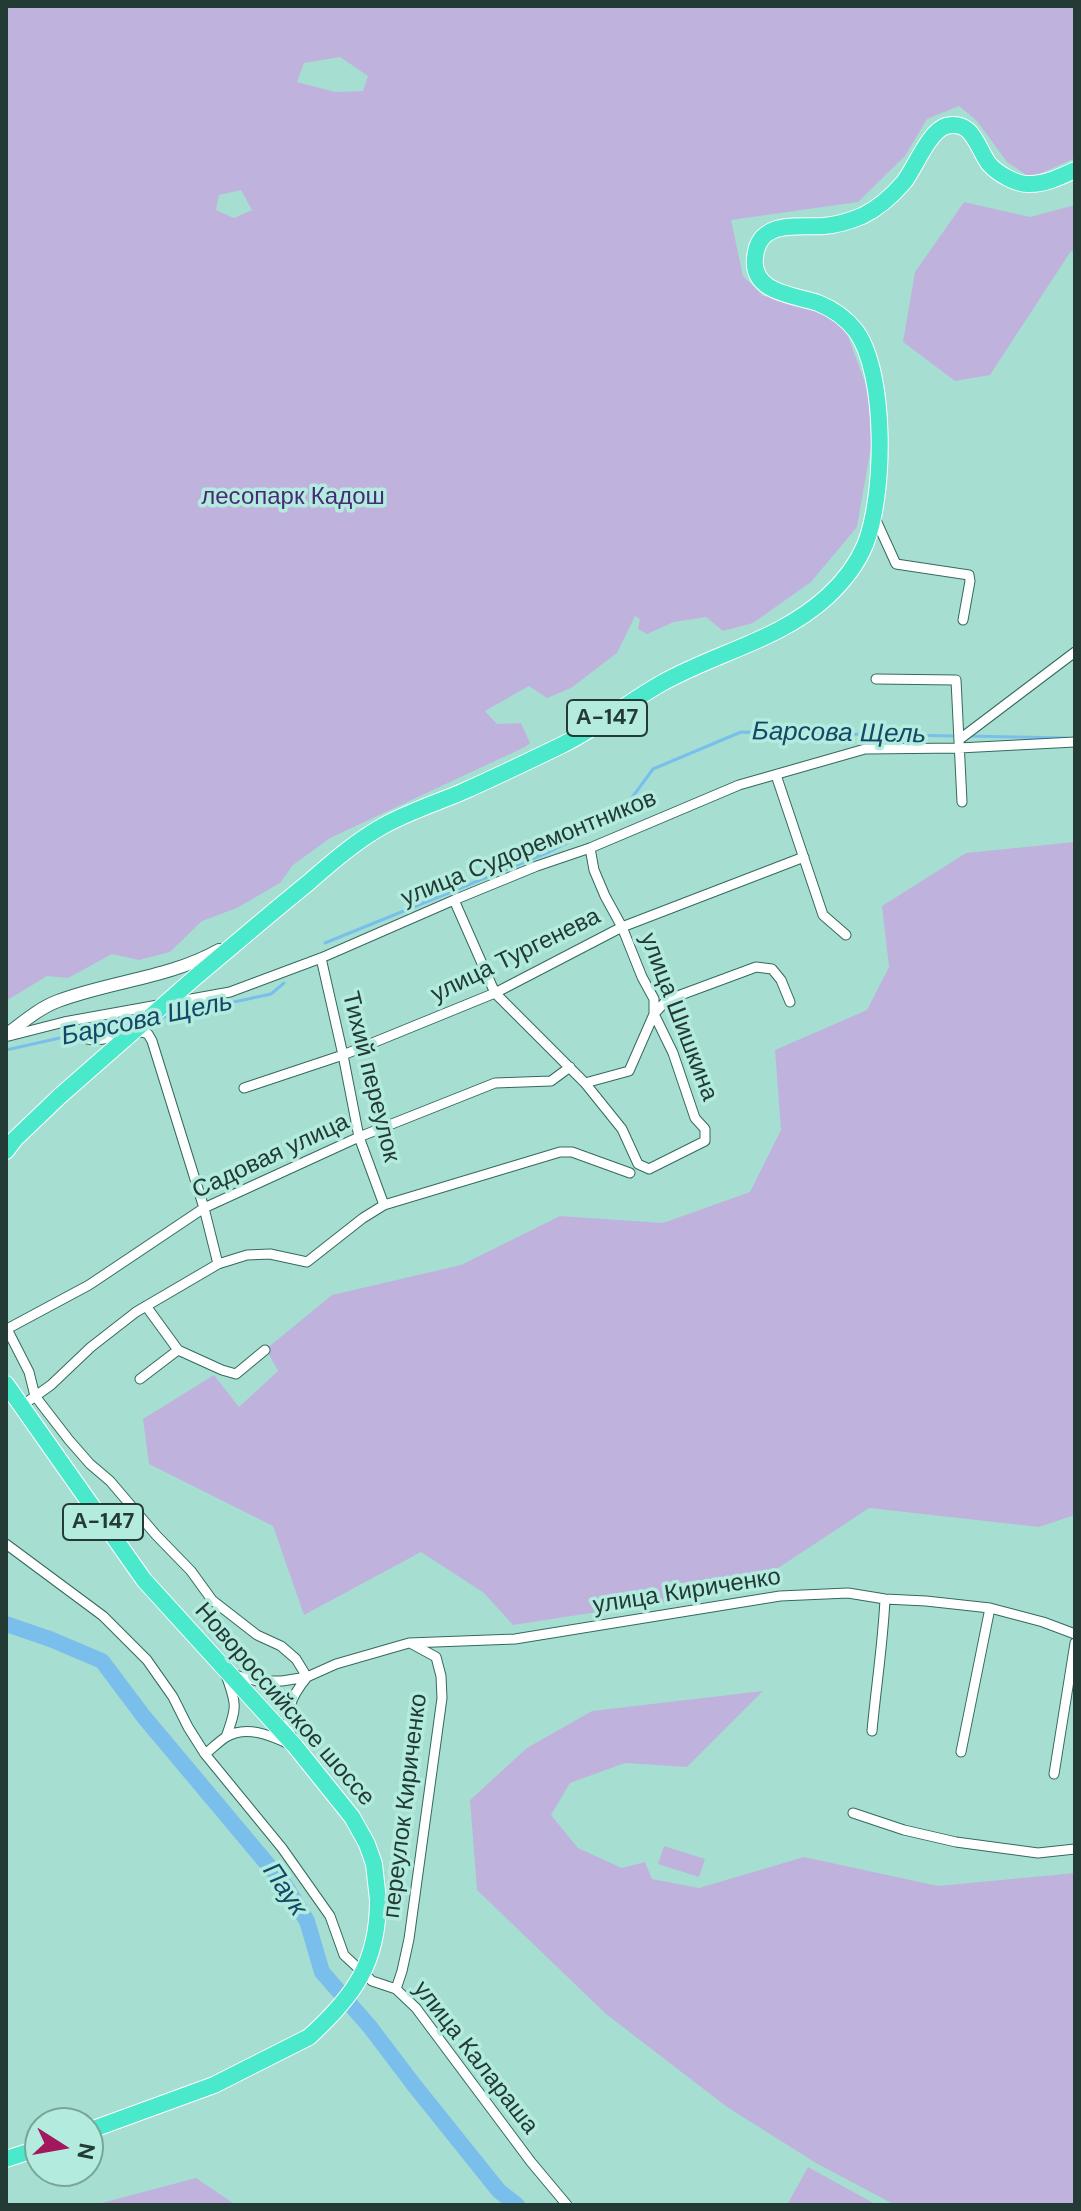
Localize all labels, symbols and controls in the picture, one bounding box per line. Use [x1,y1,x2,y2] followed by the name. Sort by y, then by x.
[201,484,385,512] park label: лесопарк Кадош
[567,700,647,736] road number: А-147
[752,717,926,751] water label: Барсова Щель
[397,785,661,913] street label: улица Судоремонтников
[427,903,605,1009] street label: улица Тургенева
[633,929,723,1105] street label: улица Шишкина
[59,987,235,1053] water label: Барсова Щель
[335,989,405,1165] street label: Тихий переулок
[188,1108,354,1206] street label: Садовая улица
[63,1504,143,1540] road number: А-147
[591,1563,783,1621] street label: улица Кириченко
[188,1598,380,1812] street label: Новороссийское шоссе
[378,1692,434,1920] street label: переулок Кириченко
[255,1857,313,1923] water label: Паук
[406,1976,544,2140] street label: улица Калараша
[24,2107,104,2187] north arrow
[70,2141,102,2162] text: N

